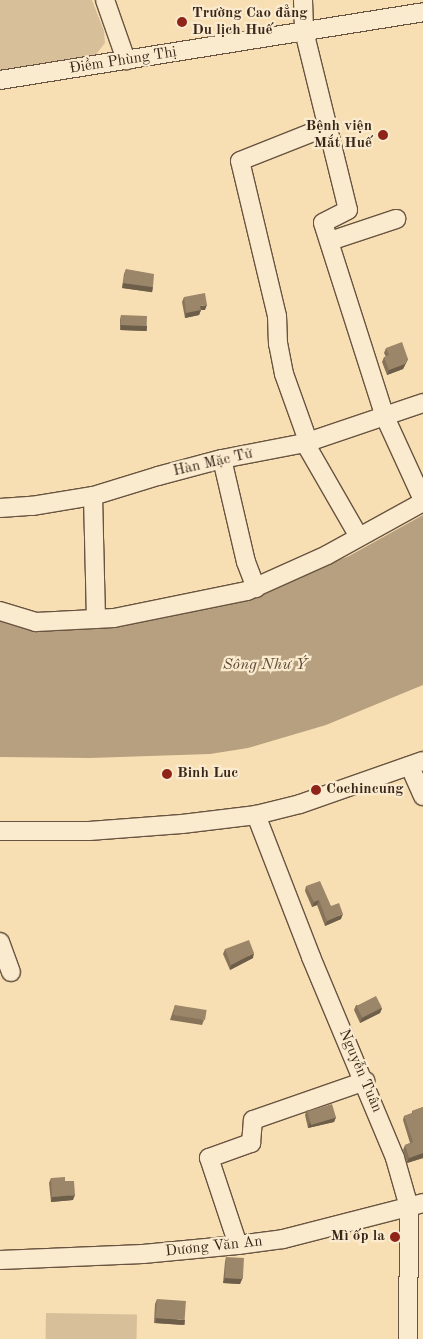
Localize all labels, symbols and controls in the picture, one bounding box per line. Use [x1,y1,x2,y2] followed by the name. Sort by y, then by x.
[192,4,308,39] place label: Trường Cao đẳng Du lịch Huế
[176,16,188,28] marker: Trường Cao đẳng Du lịch Huế
[68,44,178,78] street label: Điềm Phùng Thị
[306,117,372,152] place label: Bệnh viện Mắt Huế
[376,128,390,142] marker: Bệnh viện Mắt Huế
[172,445,254,481] street label: Hàn Mặc Tử
[223,655,307,675] water label: Sông Như Ý
[177,765,238,783] place label: Binh Luc
[161,768,173,780] marker: Binh Luc
[326,781,404,799] place label: Cochincung
[310,784,322,796] marker: Cochincung
[334,1027,386,1115] street label: Nguyễn Tuân
[331,1228,385,1246] place label: Mì ốp la
[389,1231,401,1243] marker: Mì ốp la
[165,1233,263,1261] street label: Dương Văn An

